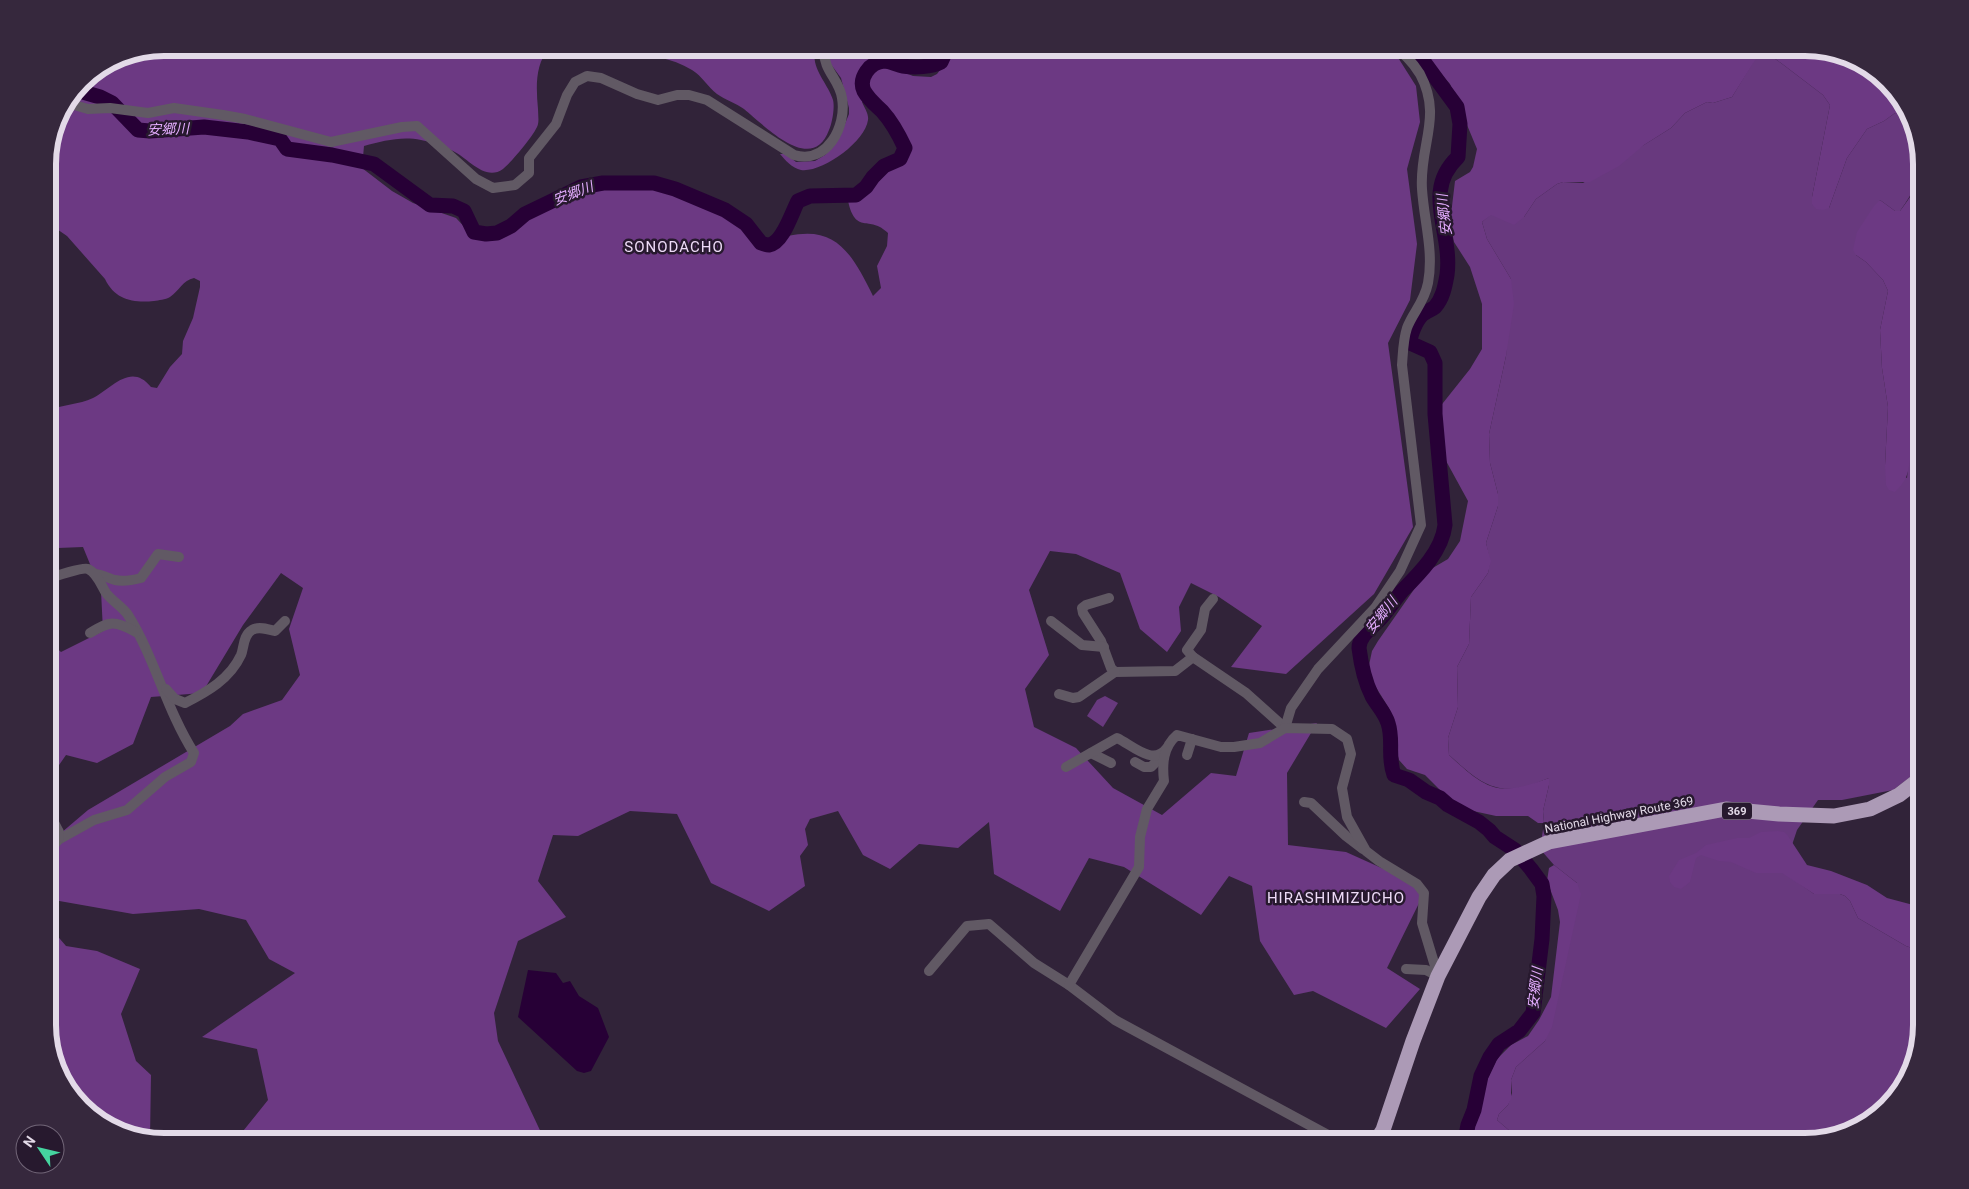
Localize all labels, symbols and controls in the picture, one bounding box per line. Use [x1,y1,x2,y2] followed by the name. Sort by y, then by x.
[147,120,191,138] water label: 安郷川
[551,177,597,208] water label: 安郷川
[1434,191,1454,237] water label: 安郷川
[624,238,724,256] district label: SONODACHO
[1362,592,1402,636] water label: 安郷川
[1543,794,1695,836] street label: National Highway Route 369
[1722,802,1752,819] road number: 369
[1267,889,1405,907] district label: HIRASHIMIZUCHO
[1525,964,1546,1010] water label: 安郷川
[15,1124,65,1174] north arrow
[20,1133,39,1150] text: N

